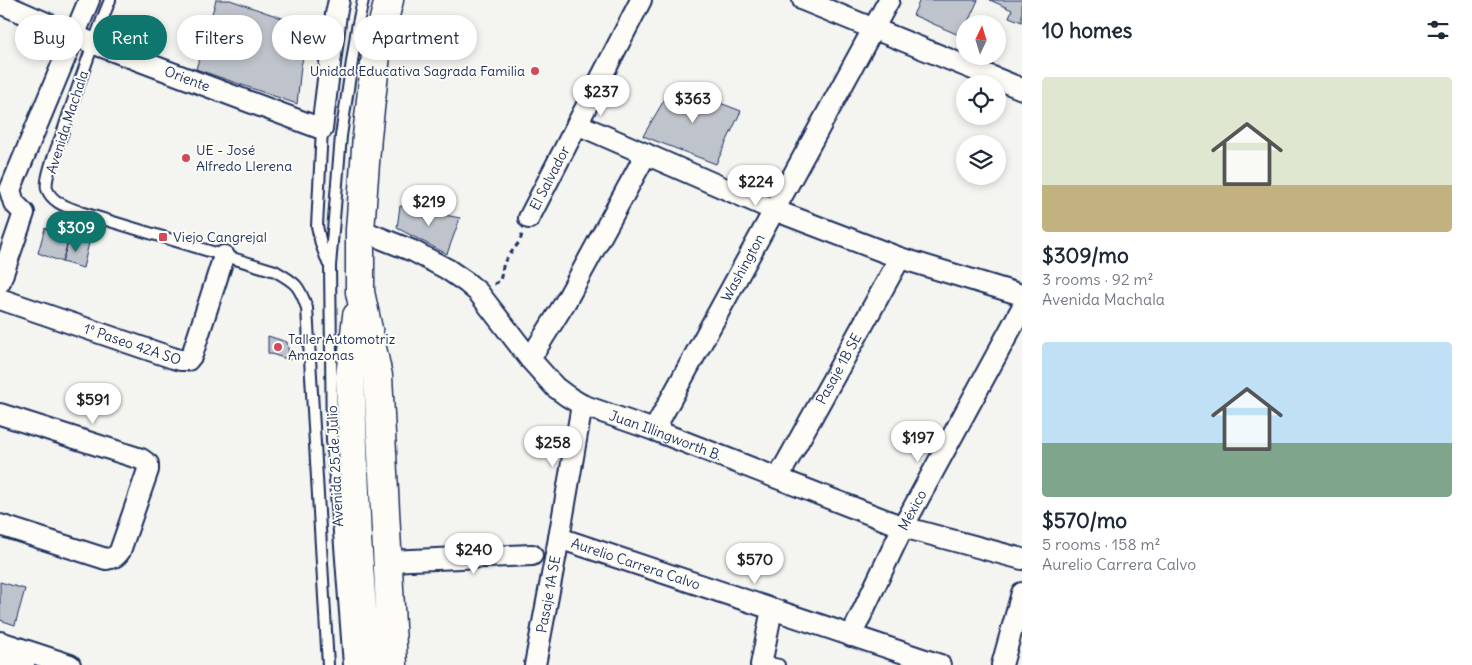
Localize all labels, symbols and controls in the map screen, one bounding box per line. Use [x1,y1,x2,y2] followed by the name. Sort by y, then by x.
[15,15,83,60] chip: Buy
[93,15,167,60] chip: Rent
[177,15,262,60] chip: Filters
[272,15,344,60] chip: New
[354,15,477,60] chip: Apartment
[956,15,1006,65] north arrow
[956,15,1006,185] map controls
[1424,16,1452,44] icon: filters
[1042,17,1132,44] text: 10 homes
[162,62,213,95] street label: Oriente
[310,62,525,80] place label: Unidad Educativa Sagrada Familia
[529,65,541,77] marker: Unidad Educativa Sagrada Familia
[42,68,92,176] street label: Avenida Machala
[571,74,631,117] pin: $237
[956,75,1006,125] button: locate
[584,81,618,101] text: $237
[663,82,723,124] pin: $363
[675,88,711,108] text: $363
[1202,109,1292,199] icon: home
[956,135,1006,185] button: layers
[196,141,292,175] place label: UE - José Alfredo Llerena
[526,142,574,213] street label: El Salvador
[180,152,192,164] marker: UE - José Alfredo Llerena
[726,164,786,207] pin: $224
[738,171,774,191] text: $224
[399,184,459,227] pin: $219
[412,191,446,211] text: $219
[46,210,106,253] pin: $309
[57,217,95,237] text: $309
[173,228,267,246] place label: Viejo Cangrejal
[157,231,169,243] marker: Viejo Cangrejal
[717,231,768,305] street label: Washington
[1042,242,1129,269] text: $309/mo
[1042,269,1154,289] text: 3 rooms · 92 m²
[1042,289,1165,309] text: Avenida Machala
[82,319,183,369] street label: 1° Paseo 42A SO
[288,330,396,364] place label: Taller Automotriz Amazonas
[812,330,866,407] street label: Pasaje 1B SE
[272,341,284,353] marker: Taller Automotriz Amazonas
[1202,374,1292,464] icon: home
[63,382,123,425] pin: $591
[76,389,110,409] text: $591
[323,405,347,527] street label: Avenida 25 de Julio
[607,406,725,465] street label: Juan Illingworth B.
[888,420,948,463] pin: $197
[523,426,583,468] pin: $258
[902,427,934,447] text: $197
[535,432,571,452] text: $258
[894,486,931,534] street label: México
[1042,507,1127,534] text: $570/mo
[444,532,504,575] pin: $240
[569,534,703,594] street label: Aurelio Carrera Calvo
[1042,534,1160,554] text: 5 rooms · 158 m²
[455,539,493,559] text: $240
[725,542,785,585] pin: $570
[737,549,773,569] text: $570
[532,554,564,634] street label: Pasaje 1A SE
[1042,554,1196,574] text: Aurelio Carrera Calvo

